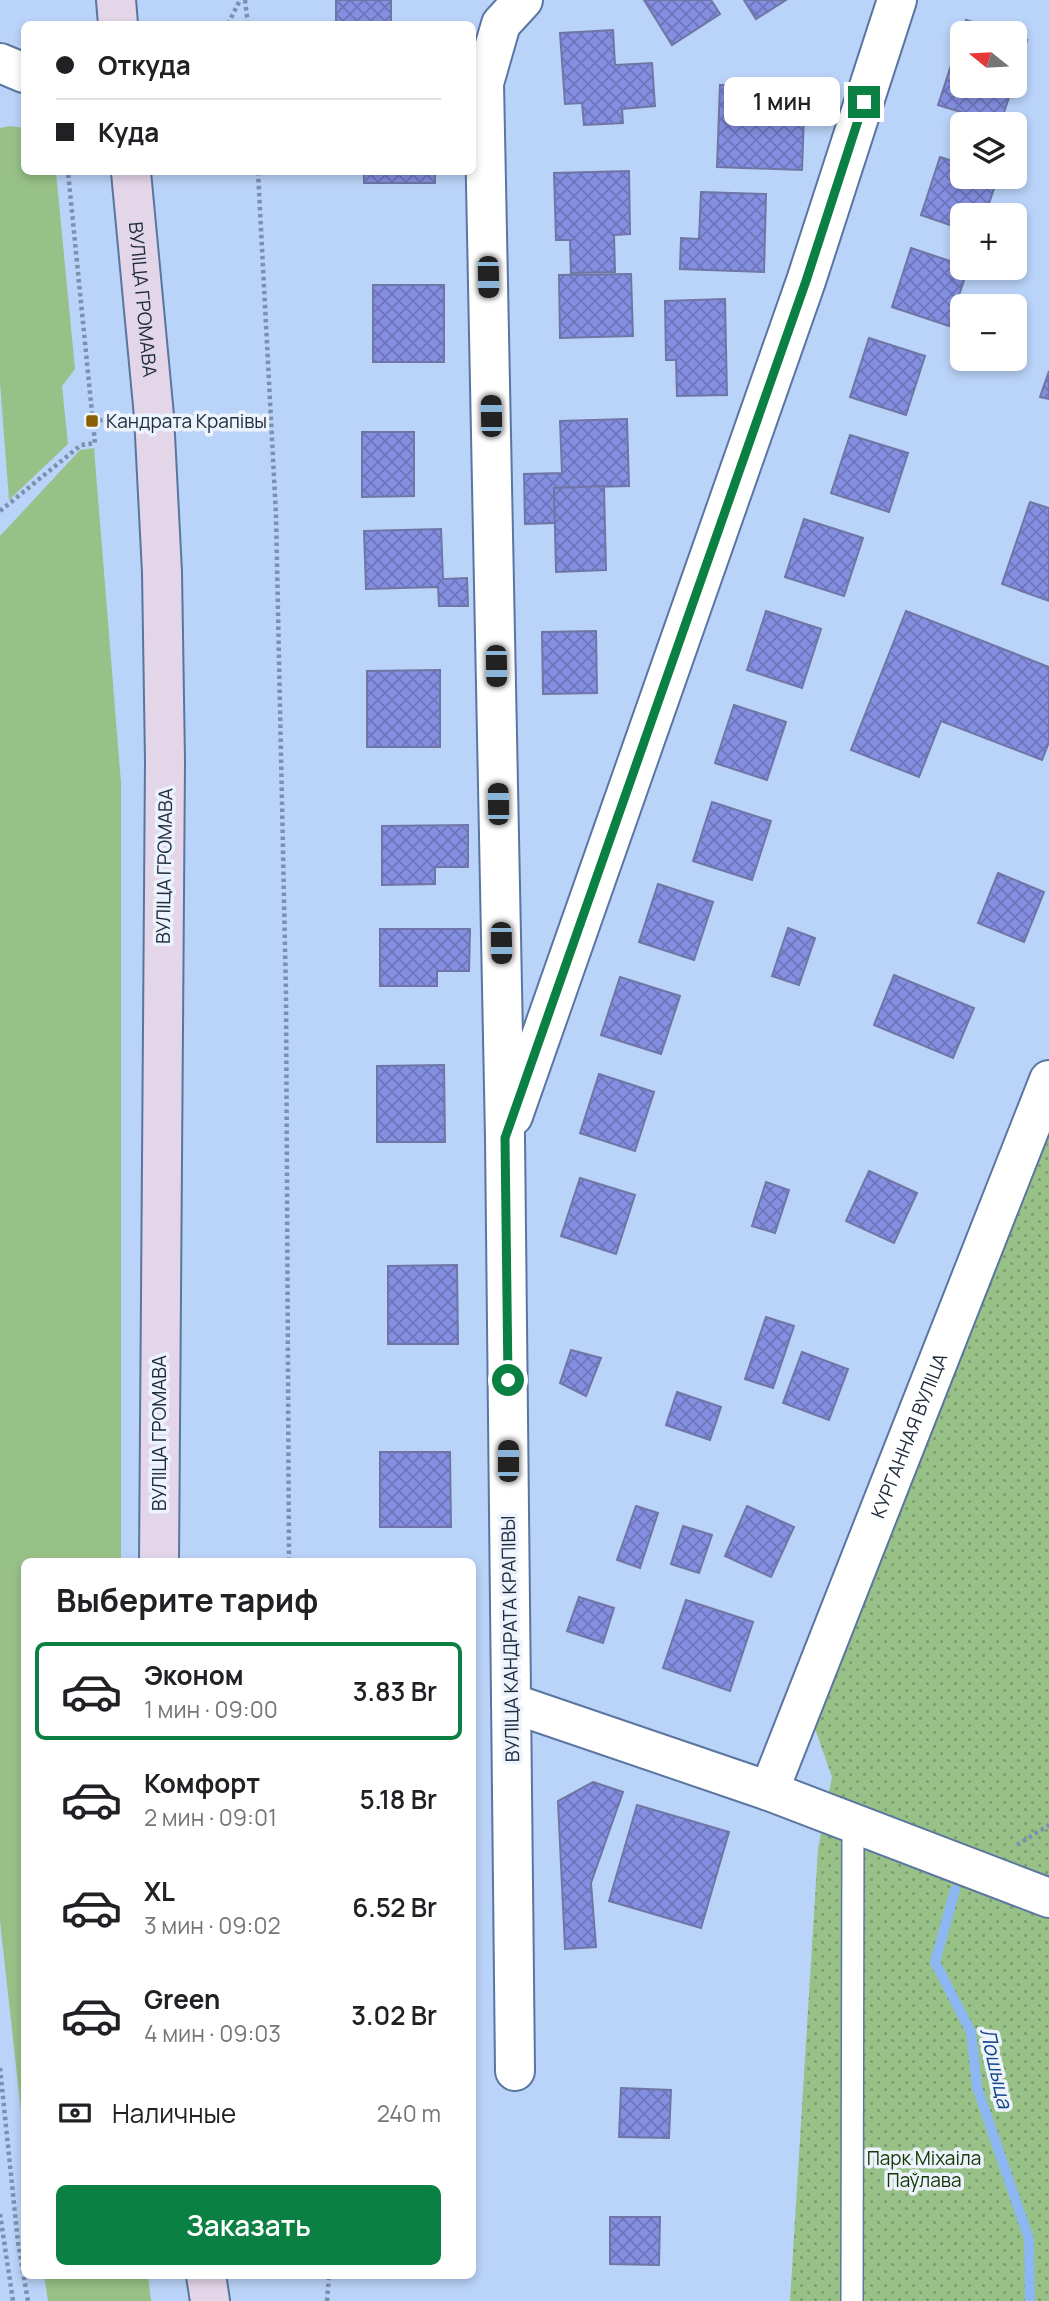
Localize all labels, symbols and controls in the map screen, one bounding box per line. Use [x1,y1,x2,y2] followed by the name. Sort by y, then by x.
[950,21,1027,98] north arrow
[950,21,1027,371] map controls
[98,47,191,83] text: Откуда
[724,78,840,126] callout: 1 мин
[753,85,811,117] text: 1 мин
[848,86,880,118] route end
[950,112,1027,189] button: layers
[98,114,159,150] text: Куда
[950,203,1027,280] button: +
[123,221,163,378] street label: ВУЛІЦА ГРОМАВА
[478,256,499,298] car
[950,294,1027,371] button: −
[481,395,502,437] car
[106,408,267,434] place label: Кандрата Крапівы
[84,413,100,429] marker: Кандрата Крапівы
[486,645,507,687] car
[488,783,509,825] car
[150,788,178,944] street label: ВУЛІЦА ГРОМАВА
[491,922,512,964] car
[865,1349,953,1522] street label: КУРГАННАЯ ВУЛІЦА
[146,1355,172,1511] street label: ВУЛІЦА ГРОМАВА
[492,1364,524,1396] route start
[498,1440,519,1482] car
[495,1516,525,1762] street label: ВУЛІЦА КАНДРАТА КРАПІВЫ
[56,1578,318,1622] text: Выберите тариф
[144,1657,244,1693] text: Эконом
[60,1660,123,1723] icon: car
[353,1673,437,1709] text: 3.83 Br
[144,1693,278,1725] text: 1 мин · 09:00
[144,1765,260,1801] text: Комфорт
[60,1768,123,1831] icon: car
[359,1781,437,1817] text: 5.18 Br
[144,1801,277,1833] text: 2 мин · 09:01
[144,1873,175,1909] text: XL
[60,1876,123,1939] icon: car
[352,1889,437,1925] text: 6.52 Br
[144,1909,281,1941] text: 3 мин · 09:02
[144,1981,220,2017] text: Green
[60,1984,123,2047] icon: car
[351,1997,437,2033] text: 3.02 Br
[144,2017,281,2049] text: 4 мин · 09:03
[974,2025,1020,2112] water label: Лошыца
[56,2094,94,2132] icon: cash
[112,2095,236,2131] text: Наличные
[377,2097,441,2129] text: 240 m
[867,2145,981,2193] park label: Парк Міхаіла Паўлава
[56,2185,441,2265] button: Заказать

